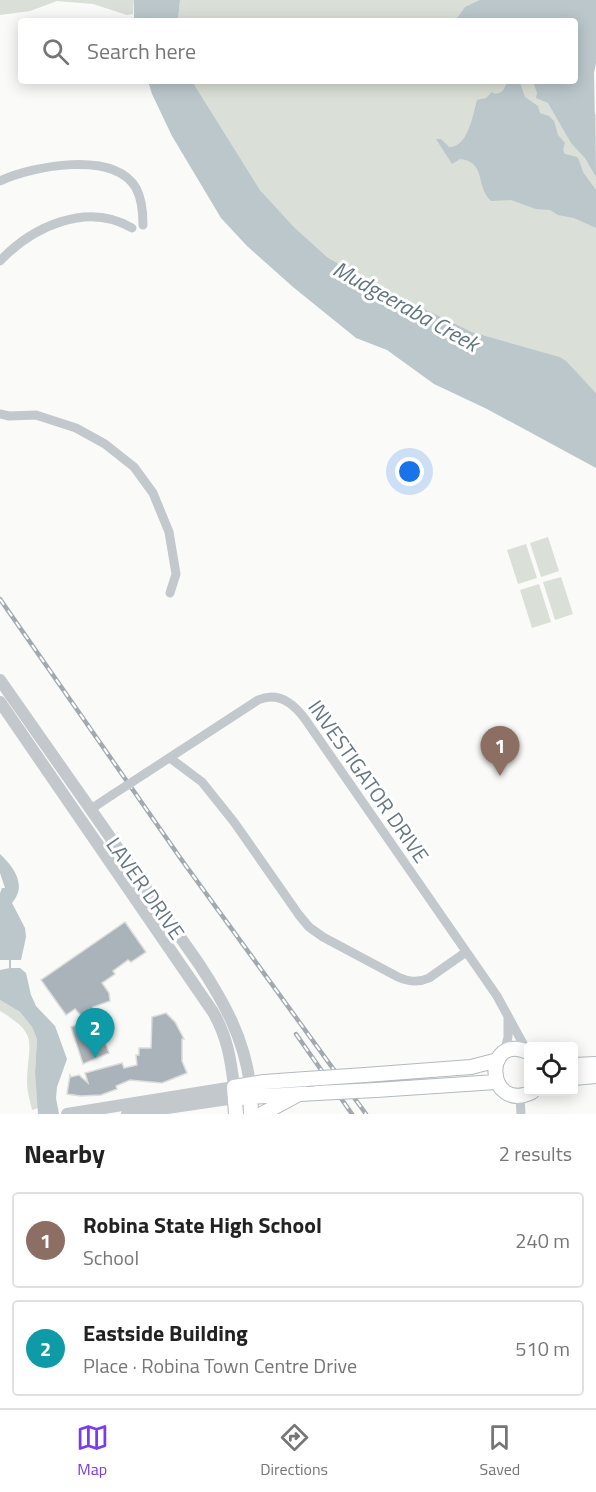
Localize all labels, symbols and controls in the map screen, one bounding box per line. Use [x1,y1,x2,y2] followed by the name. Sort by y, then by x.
[18,18,578,84] search box
[87,34,196,68] text: Search here
[39,35,72,68] icon: search
[327,252,487,361] water label: Mudgeeraba Creek
[395,457,424,486] your location
[301,693,437,869] street label: INVESTIGATOR DRIVE
[480,726,520,776] pin: 1
[99,830,193,946] street label: LAVER DRIVE
[76,1008,115,1058] pin: 2
[524,1042,578,1096] map controls
[524,1042,578,1096] button: locate
[24,1134,105,1173] text: Nearby
[499,1138,572,1169] text: 2 results
[83,1208,322,1242] text: Robina State High School
[40,1225,51,1256] text: 1
[515,1225,570,1256] text: 240 m
[83,1242,139,1273] text: School
[83,1316,248,1350] text: Eastside Building
[40,1333,51,1364] text: 2
[515,1333,570,1364] text: 510 m
[83,1350,357,1381] text: Place · Robina Town Centre Drive
[76,1421,109,1481] tab: Map
[260,1421,328,1481] tab: Directions
[480,1421,520,1481] tab: Saved

